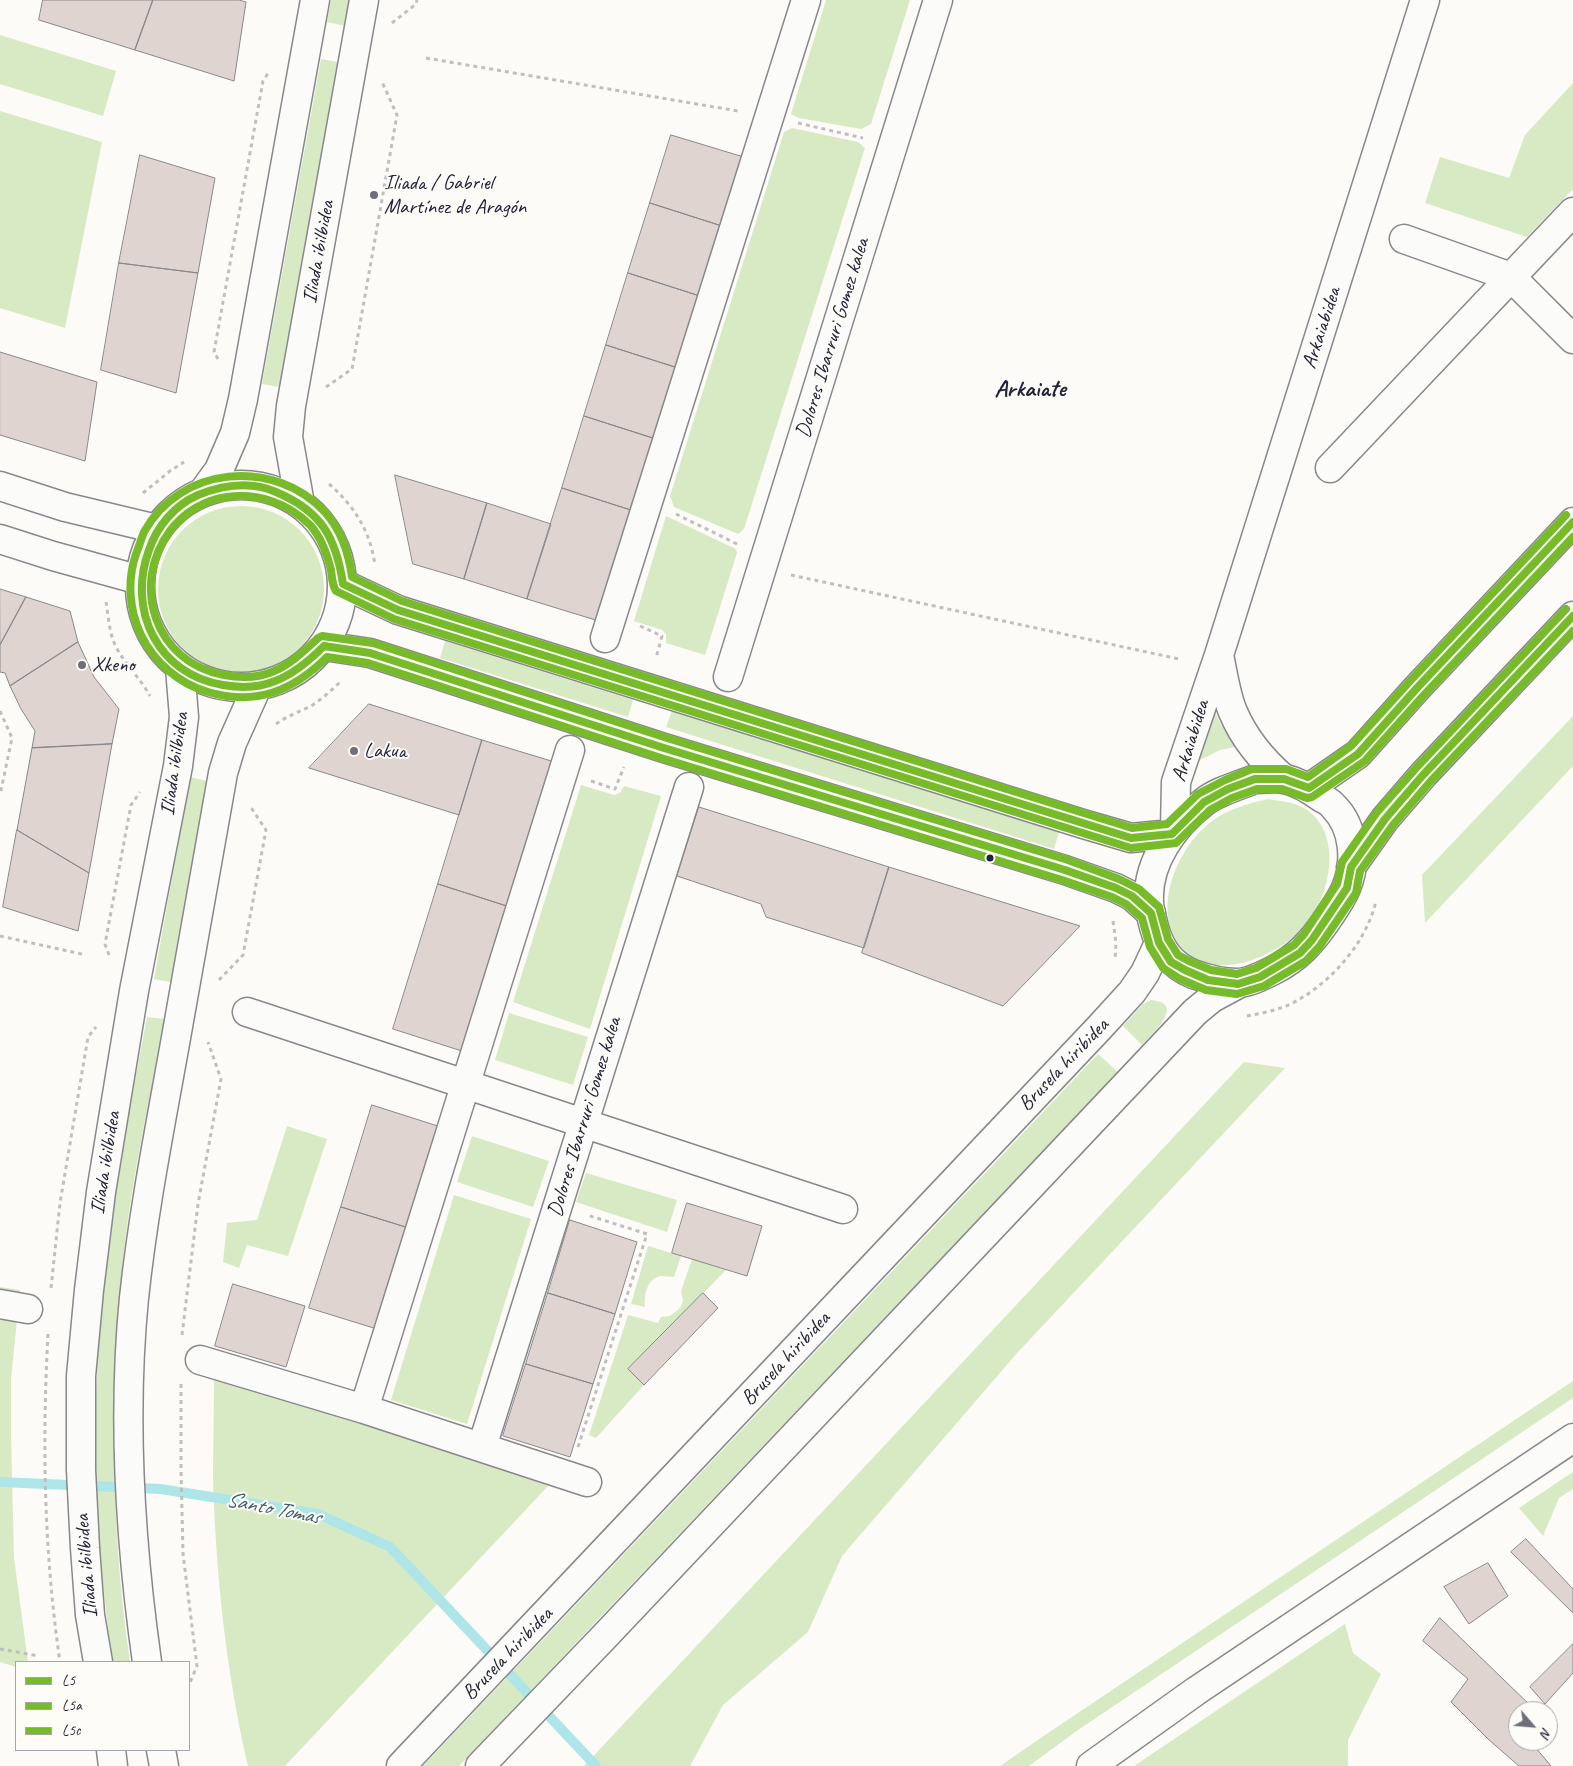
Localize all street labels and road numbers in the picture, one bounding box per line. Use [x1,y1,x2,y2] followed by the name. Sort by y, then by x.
[298,199,340,305] street label: Iliada ibilbidea
[791,235,875,441] street label: Dolores Ibarruri Gomez kalea
[1297,284,1347,372] street label: Arkaiabidea
[1167,697,1215,785] street label: Arkaiabidea
[155,711,195,817] street label: Iliada ibilbidea
[1014,1013,1114,1117] street label: Brusela hiribidea
[543,1014,627,1220] street label: Dolores Ibarruri Gomez kalea
[85,1110,127,1216] street label: Iliada ibilbidea
[736,1307,836,1411] street label: Brusela hiribidea
[70,1513,104,1619] street label: Iliada ibilbidea
[458,1602,558,1706] street label: Brusela hiribidea

